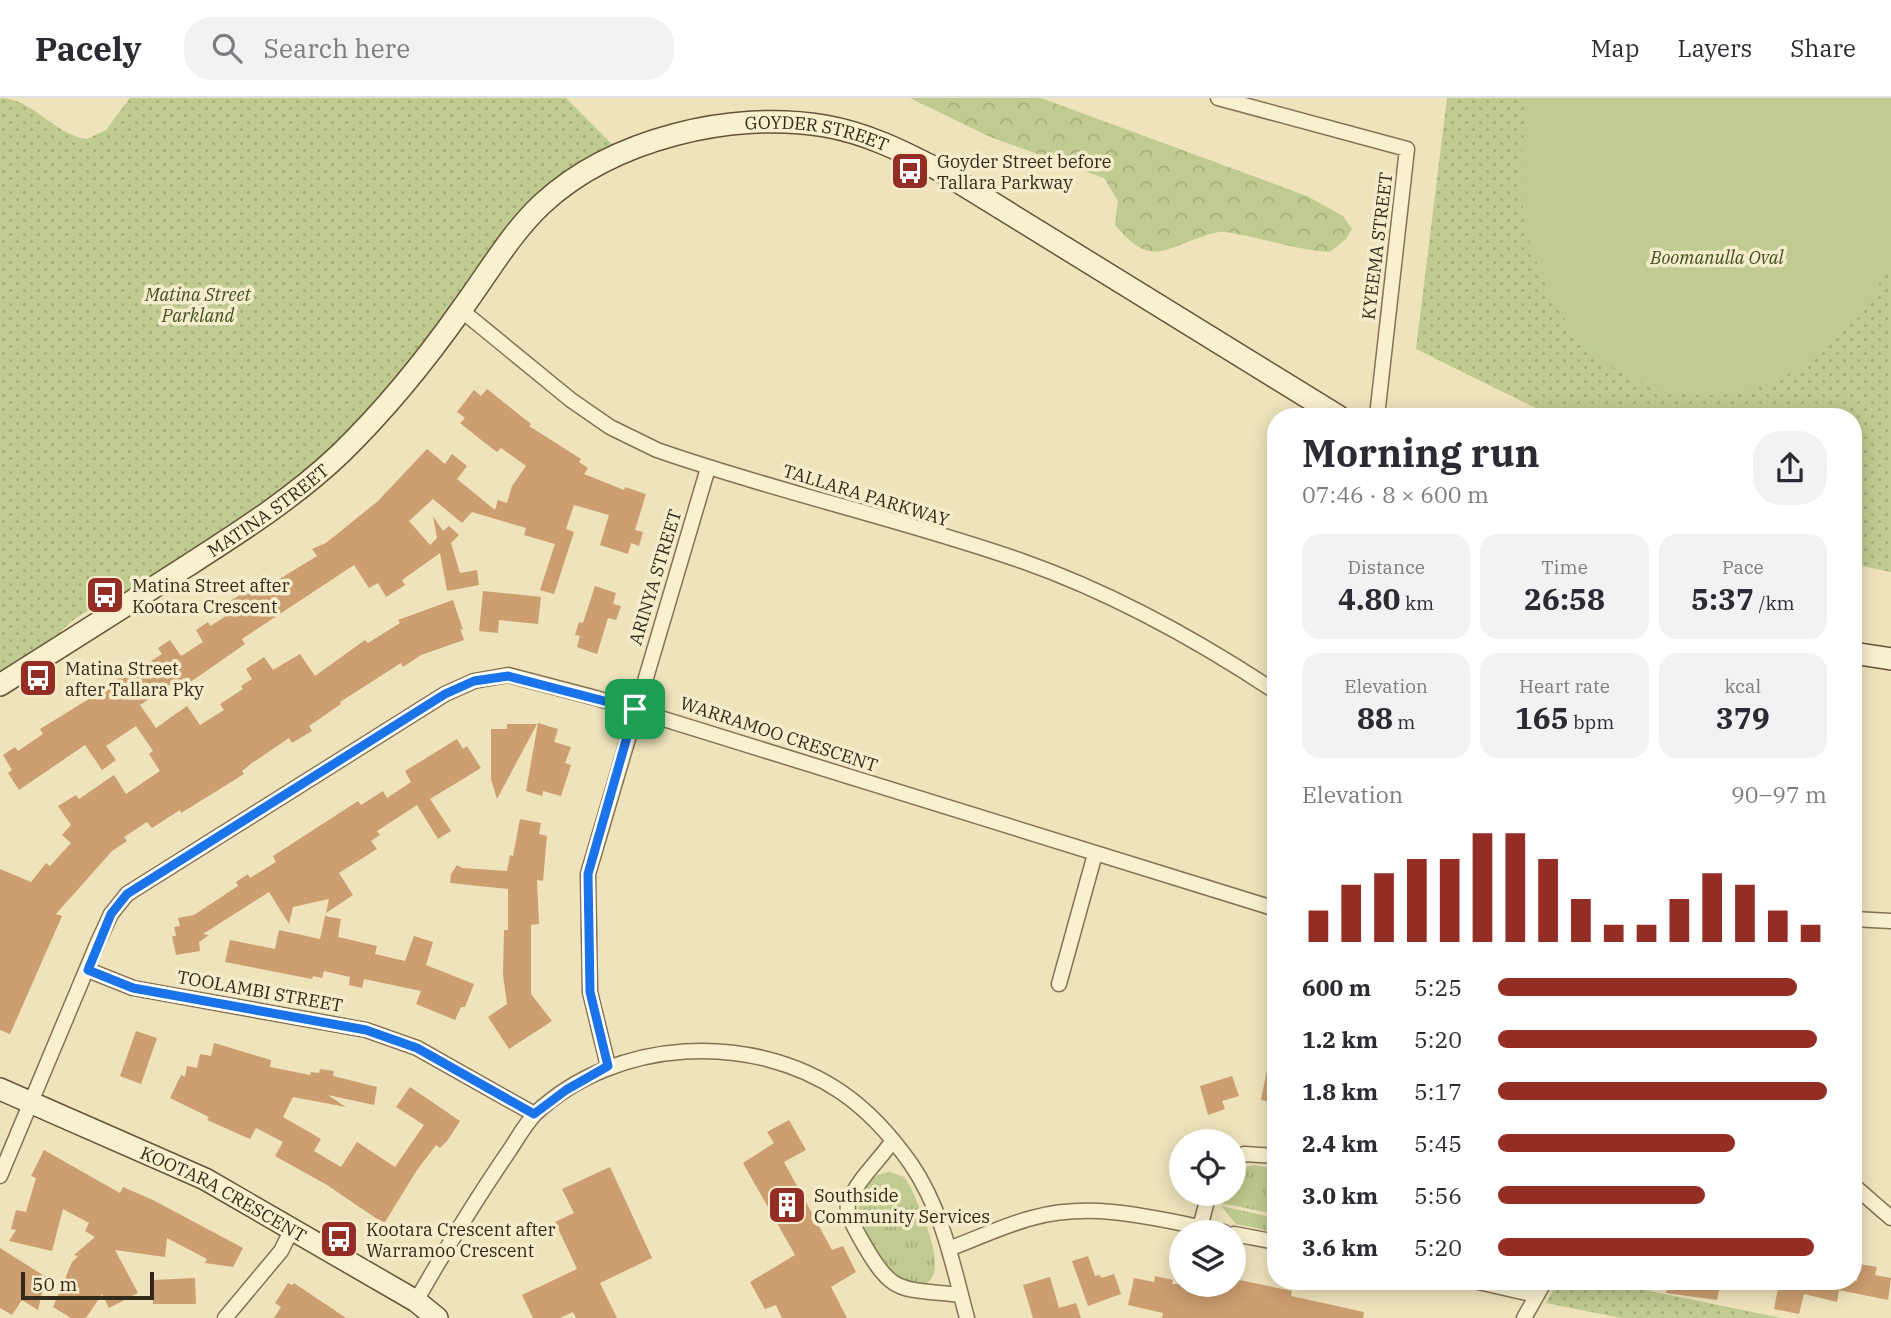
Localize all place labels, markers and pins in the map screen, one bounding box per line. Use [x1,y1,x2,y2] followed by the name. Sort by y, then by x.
[889,150,931,192] bus stop icon: Goyder Street before Tallara Parkway
[937,150,1111,194] place label: Goyder Street before Tallara Parkway
[84,574,126,616] bus stop icon: Matina Street after Kootara Crescent
[132,574,290,618] place label: Matina Street after Kootara Crescent
[17,657,59,699] bus stop icon: Matina Street after Tallara Pky
[65,657,204,701] place label: Matina Street after Tallara Pky
[605,679,665,739] pin
[766,1184,808,1226] building icon: Southside Community Services
[814,1184,990,1228] place label: Southside Community Services
[318,1218,360,1260] bus stop icon: Kootara Crescent after Warramoo Crescent
[366,1218,555,1262] place label: Kootara Crescent after Warramoo Crescent

